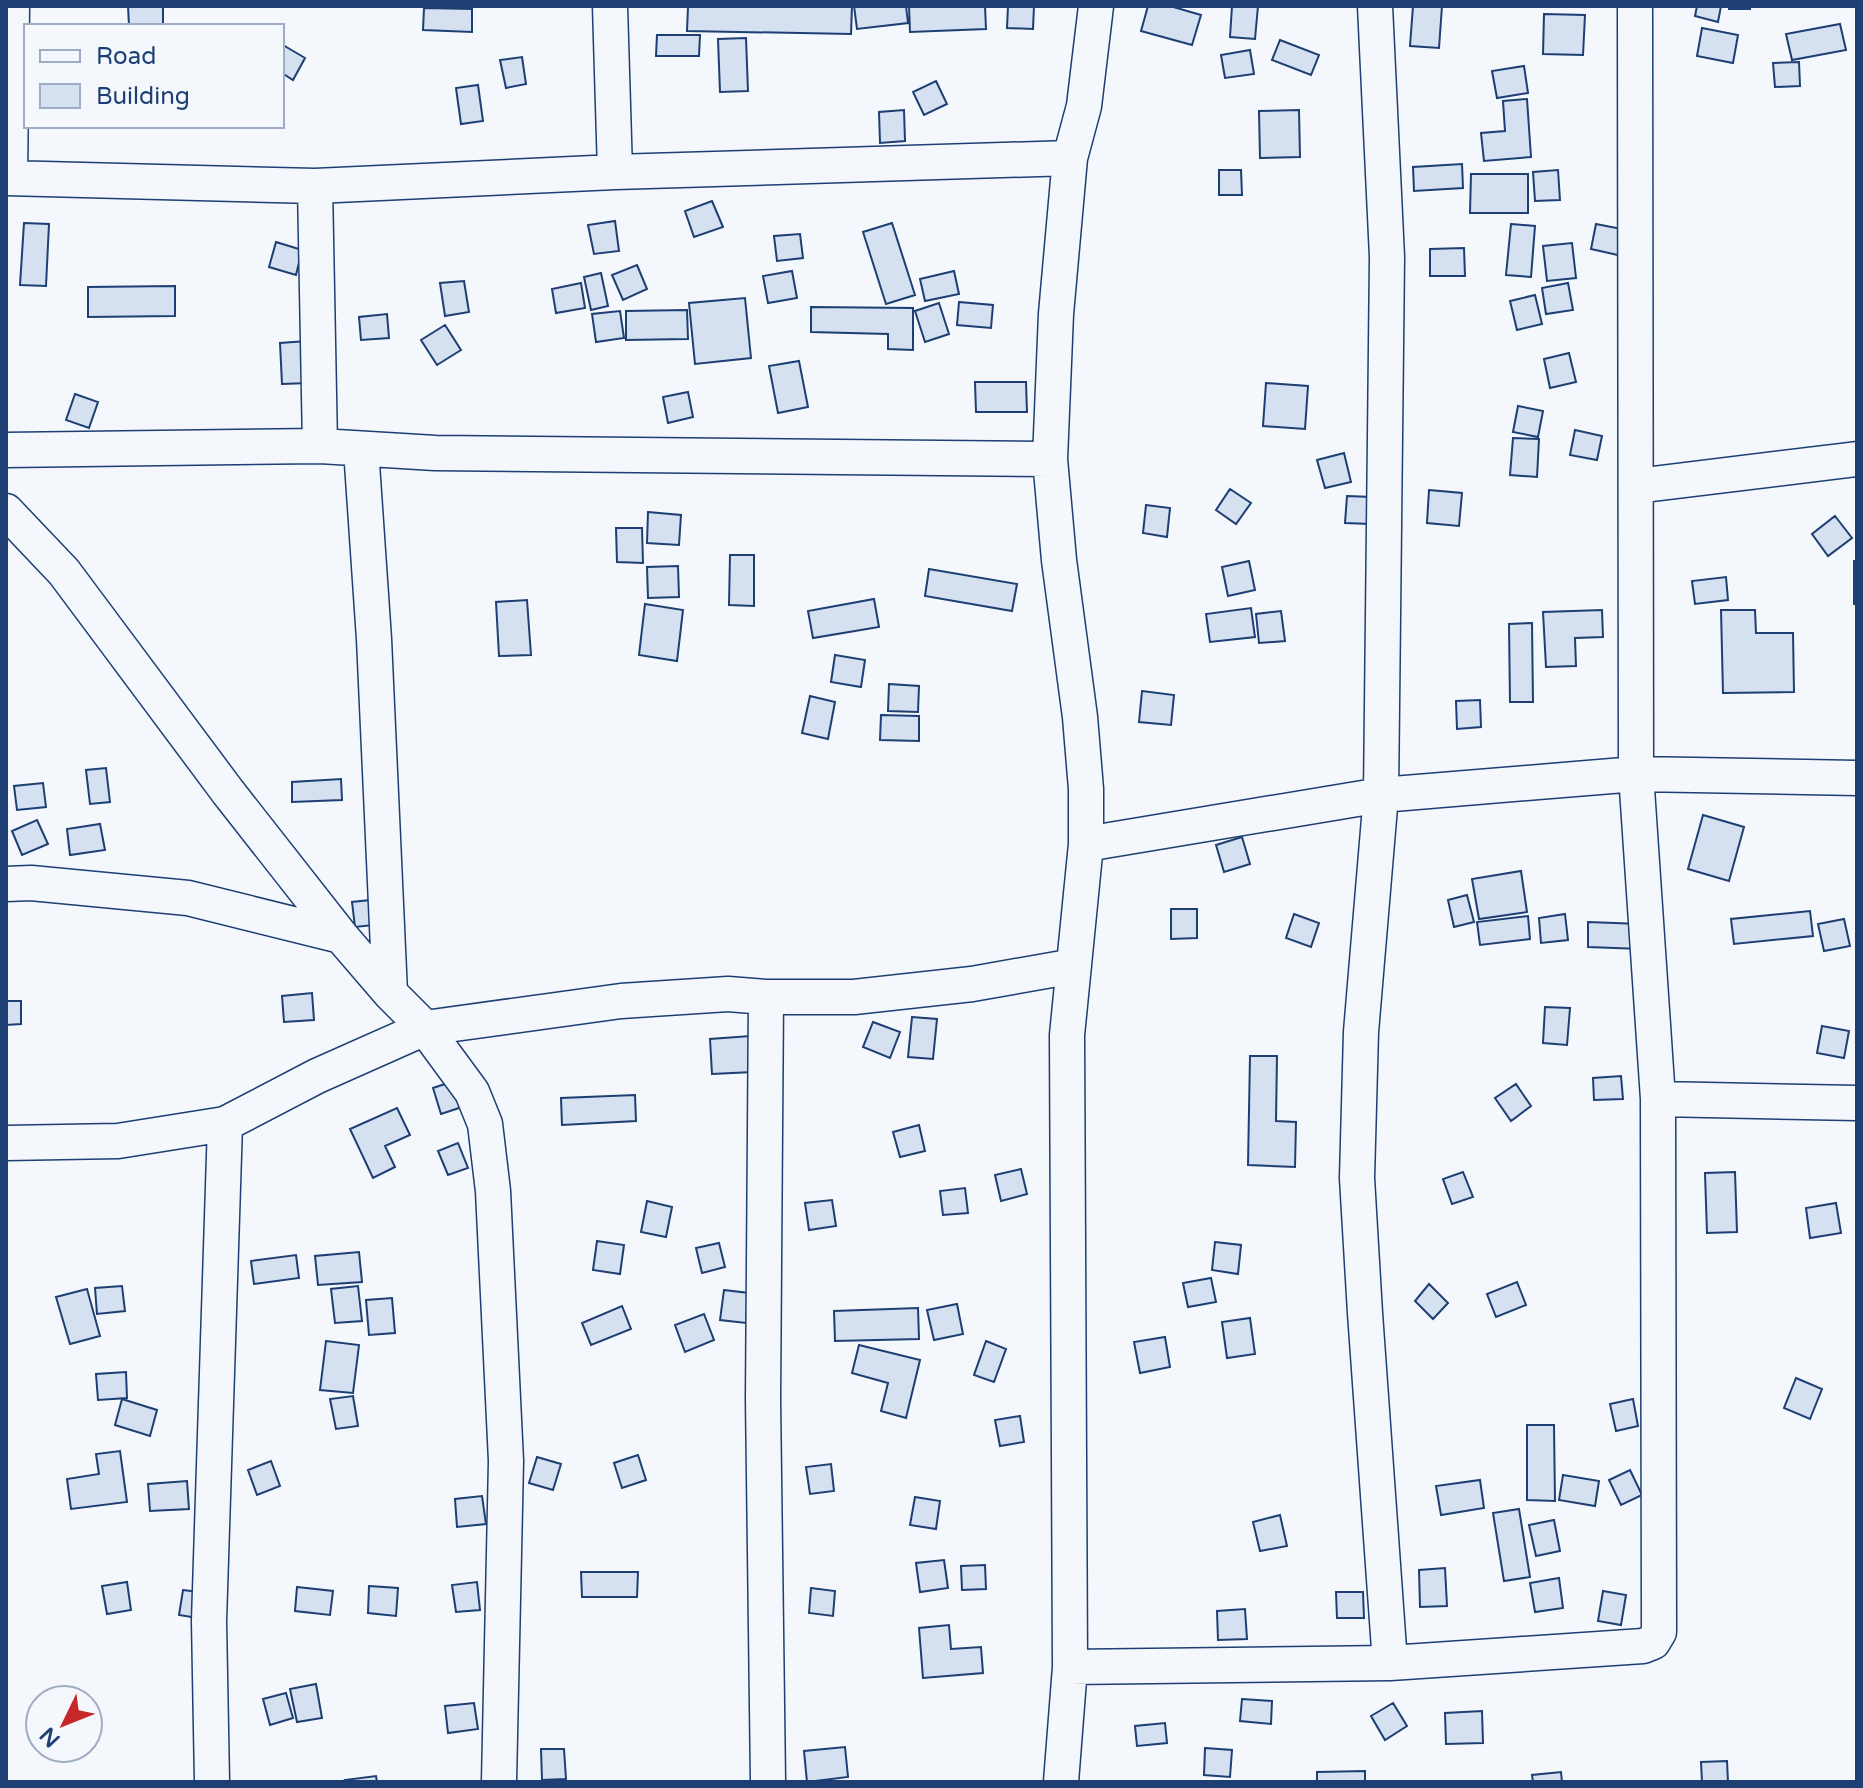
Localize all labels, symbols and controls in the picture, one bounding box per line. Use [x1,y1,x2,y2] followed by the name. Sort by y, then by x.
[24,24,284,128] legend
[96,42,156,71] text: Road
[96,82,190,111] text: Building
[24,1684,104,1764] north arrow
[35,1722,66,1752] text: N

